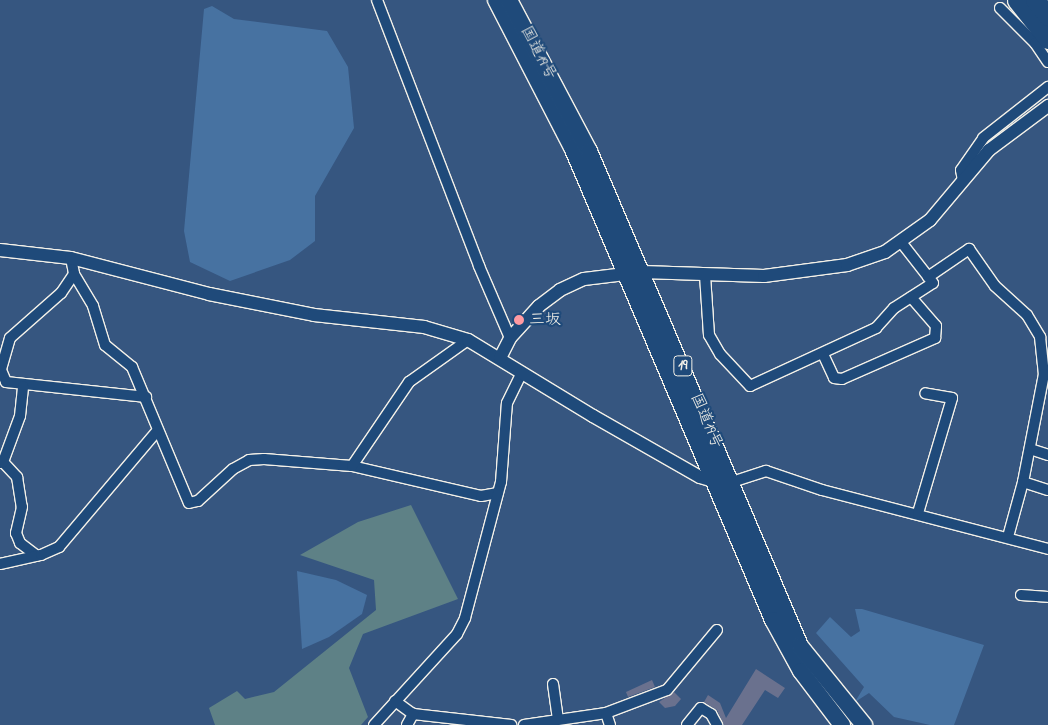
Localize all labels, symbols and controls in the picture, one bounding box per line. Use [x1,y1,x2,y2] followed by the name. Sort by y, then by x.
[516,23,560,83] street label: 国道19号
[529,310,561,330] place label: 三坂
[513,314,525,326] marker: 三坂
[673,354,693,378] road number: 19
[686,391,726,451] street label: 国道19号

